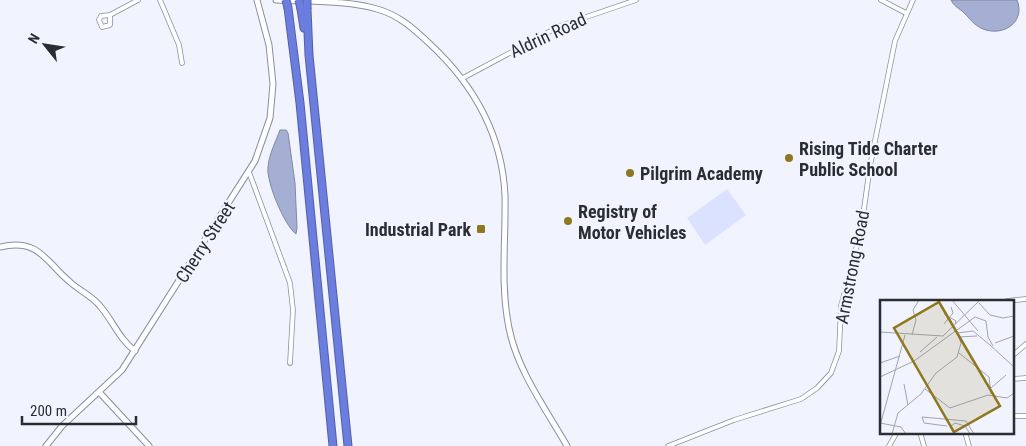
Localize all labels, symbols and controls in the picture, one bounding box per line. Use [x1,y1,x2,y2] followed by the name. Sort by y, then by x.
[506,8,590,62] street label: Aldrin Road
[20,20,70,70] north arrow
[25,31,43,46] text: N
[799,138,938,180] place label: Rising Tide Charter Public School
[783,152,795,164] marker: Rising Tide Charter Public School
[640,163,763,184] place label: Pilgrim Academy
[624,167,636,179] marker: Pilgrim Academy
[171,198,239,286] street label: Cherry Street
[578,201,687,243] place label: Registry of Motor Vehicles
[831,208,873,326] street label: Armstrong Road
[562,215,574,227] marker: Registry of Motor Vehicles
[365,219,471,240] place label: Industrial Park
[475,223,487,235] marker: Industrial Park
[880,300,1014,434] inset map
[22,394,136,426] scale bar
[30,402,67,420] text: 200 m

